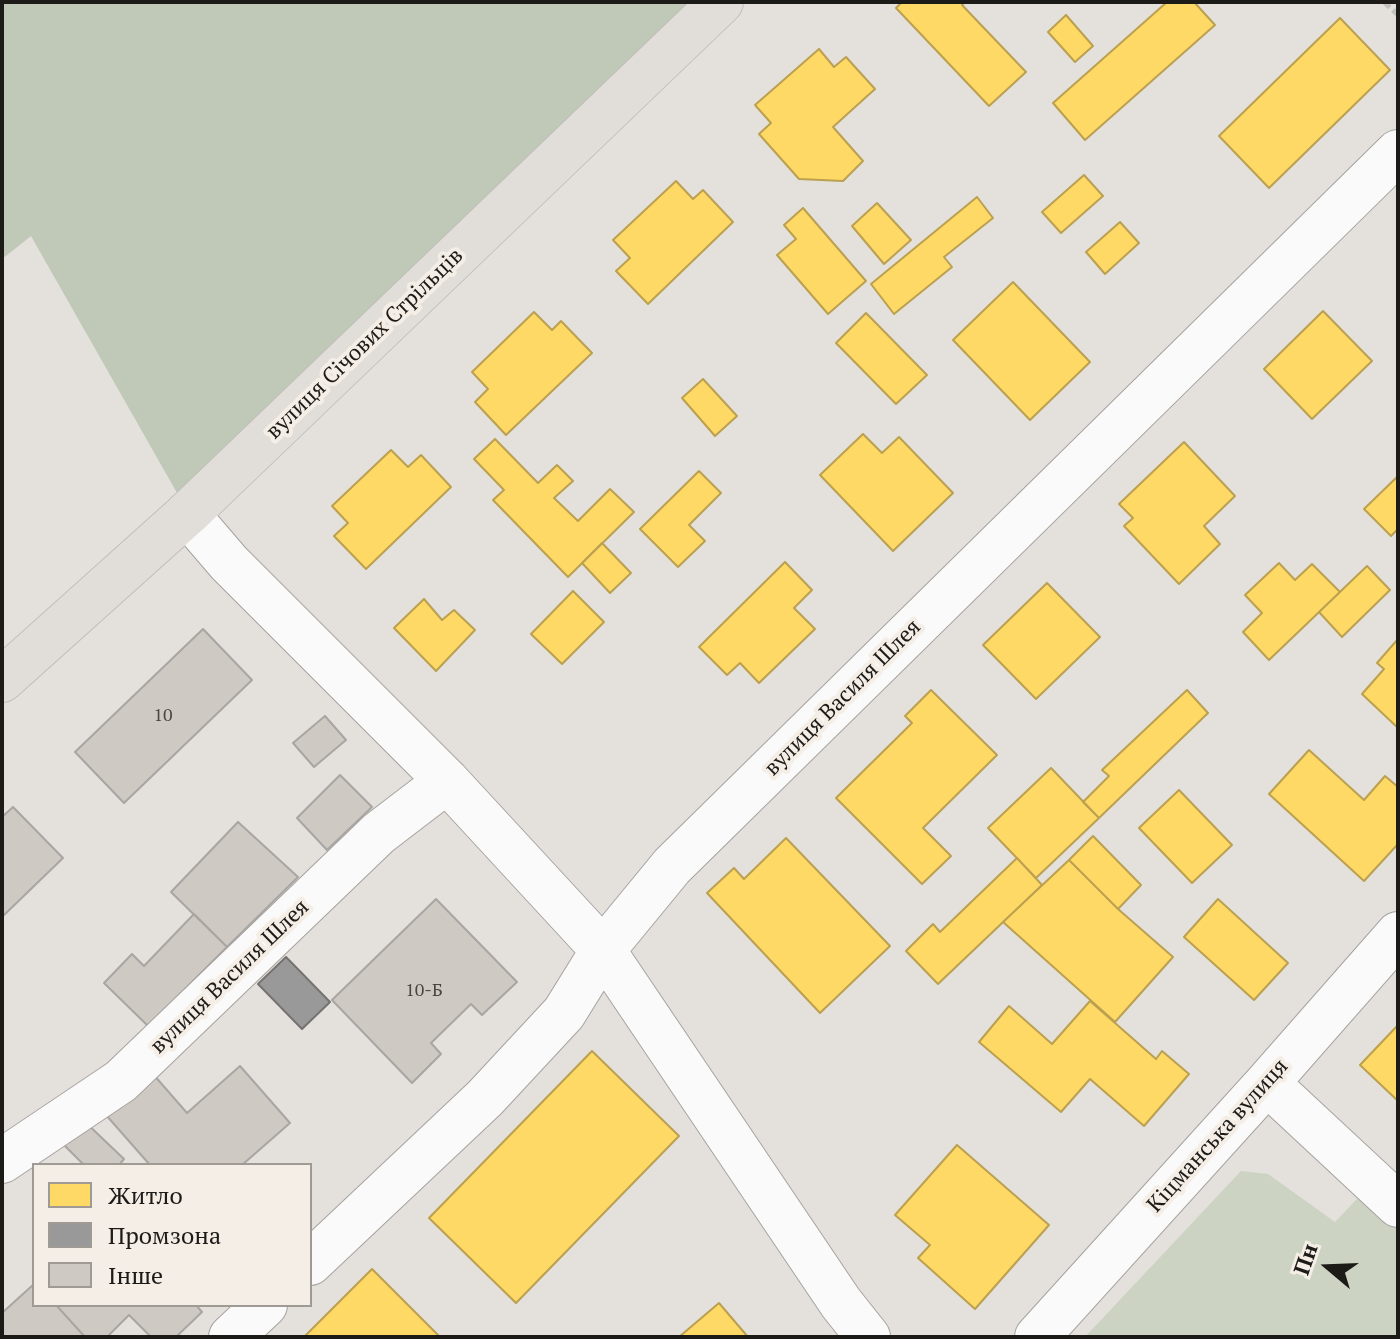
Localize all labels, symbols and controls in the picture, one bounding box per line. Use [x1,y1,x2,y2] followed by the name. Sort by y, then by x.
[261,243,469,445] street label: вулиця Січових Стрільців
[759,614,927,782] street label: вулиця Василя Шлея
[153,705,173,727] house number: 10
[145,894,315,1060] street label: вулиця Василя Шлея
[405,980,443,1002] house number: 10-Б
[1142,1054,1294,1218] street label: Кіцманська вулиця
[32,1163,312,1307] legend
[108,1179,183,1211] text: Житло
[108,1219,221,1251] text: Промзона
[1288,1227,1368,1307] north arrow
[1286,1240,1324,1279] text: Пн
[108,1259,163,1291] text: Інше

